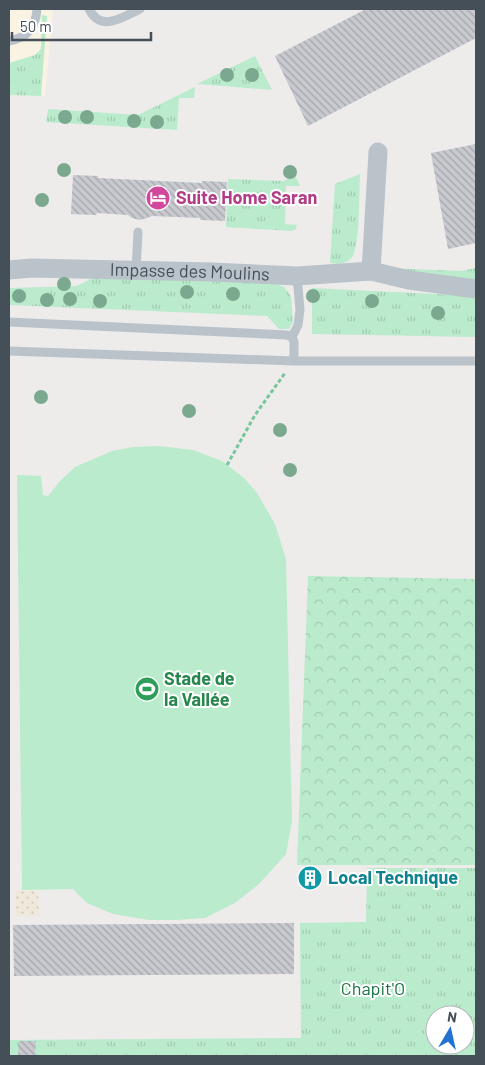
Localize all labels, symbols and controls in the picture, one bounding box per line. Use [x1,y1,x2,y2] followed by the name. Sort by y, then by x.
[12,10,151,42] scale bar
[20,17,52,35] text: 50 m
[145,185,171,211] hotel icon: Suite Home Saran
[176,186,317,208] place label: Suite Home Saran
[110,258,270,285] street label: Impasse des Moulins
[164,667,235,710] place label: Stade de la Vallée
[134,676,160,702] sports icon: Stade de la Vallée
[297,865,323,891] building icon: Local Technique
[328,866,458,888] place label: Local Technique
[341,977,405,999] park label: Chapit'O
[425,1005,475,1055] north arrow
[446,1008,458,1026] text: N

